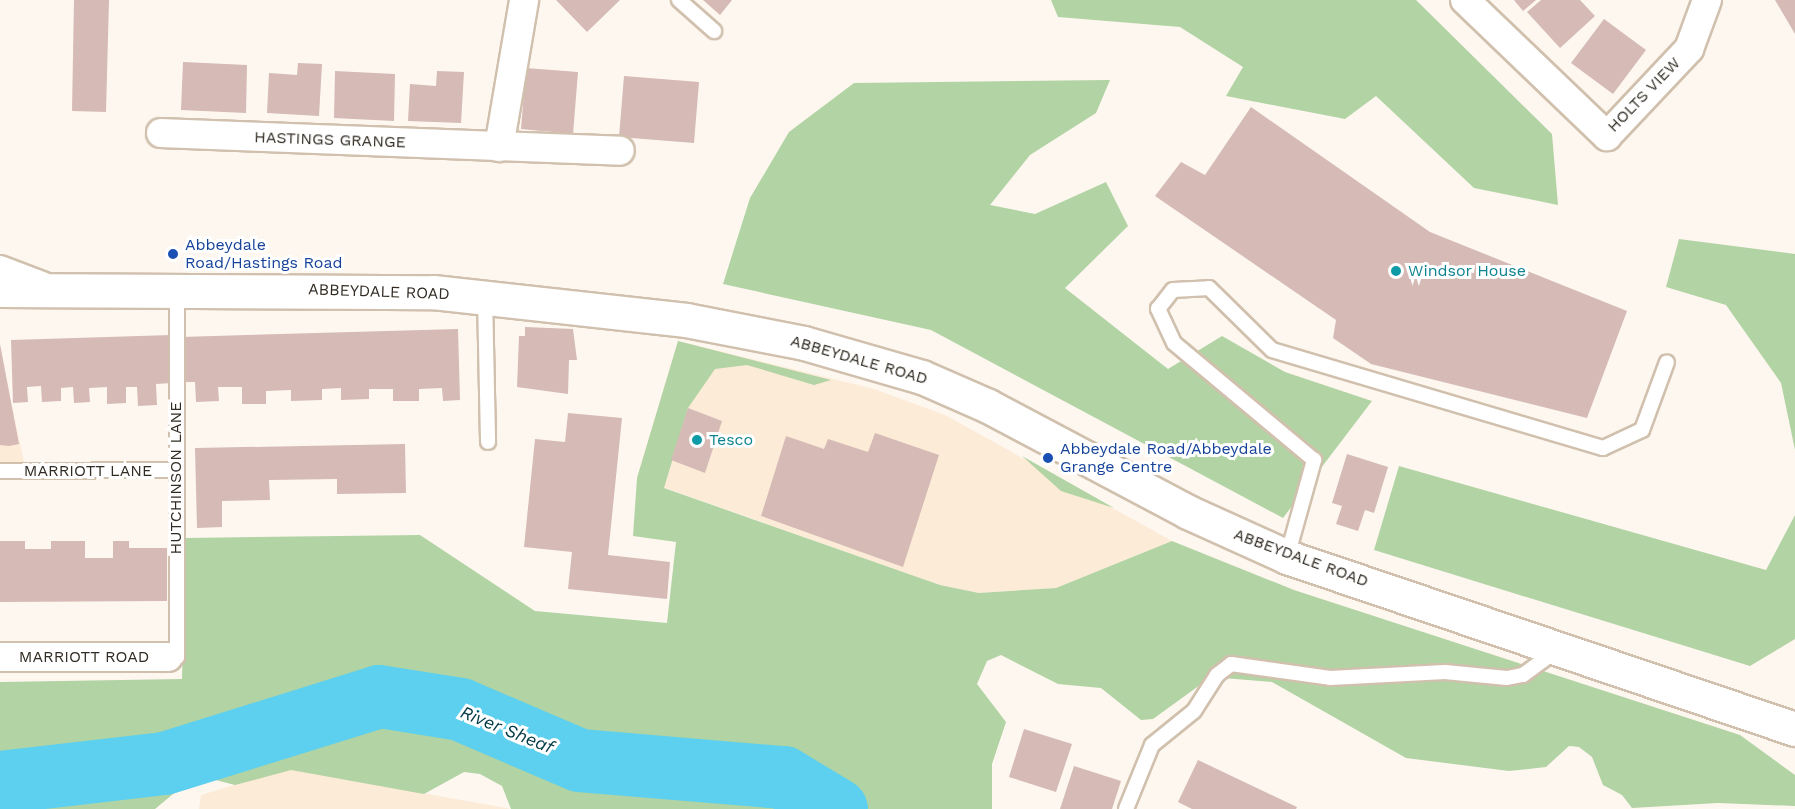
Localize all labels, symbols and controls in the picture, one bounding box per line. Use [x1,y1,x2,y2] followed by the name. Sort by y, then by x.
[1603,54,1685,136] street label: HOLTS VIEW
[254,128,406,152] street label: HASTINGS GRANGE
[185,235,343,273] place label: Abbeydale Road/Hastings Road
[166,247,180,261] marker: Abbeydale Road/Hastings Road
[1408,261,1526,281] place label: Windsor House
[1389,264,1403,278] marker: Windsor House
[308,280,450,304] street label: ABBEYDALE ROAD
[788,331,930,389] street label: ABBEYDALE ROAD
[166,401,186,555] street label: HUTCHINSON LANE
[709,430,753,450] place label: Tesco
[690,433,704,447] marker: Tesco
[1060,439,1272,477] place label: Abbeydale Road/Abbeydale Grange Centre
[1041,451,1055,465] marker: Abbeydale Road/Abbeydale Grange Centre
[24,461,152,481] street label: MARRIOTT LANE
[1231,525,1371,591] street label: ABBEYDALE ROAD
[19,647,149,667] street label: MARRIOTT ROAD
[457,701,557,759] water label: River Sheaf

